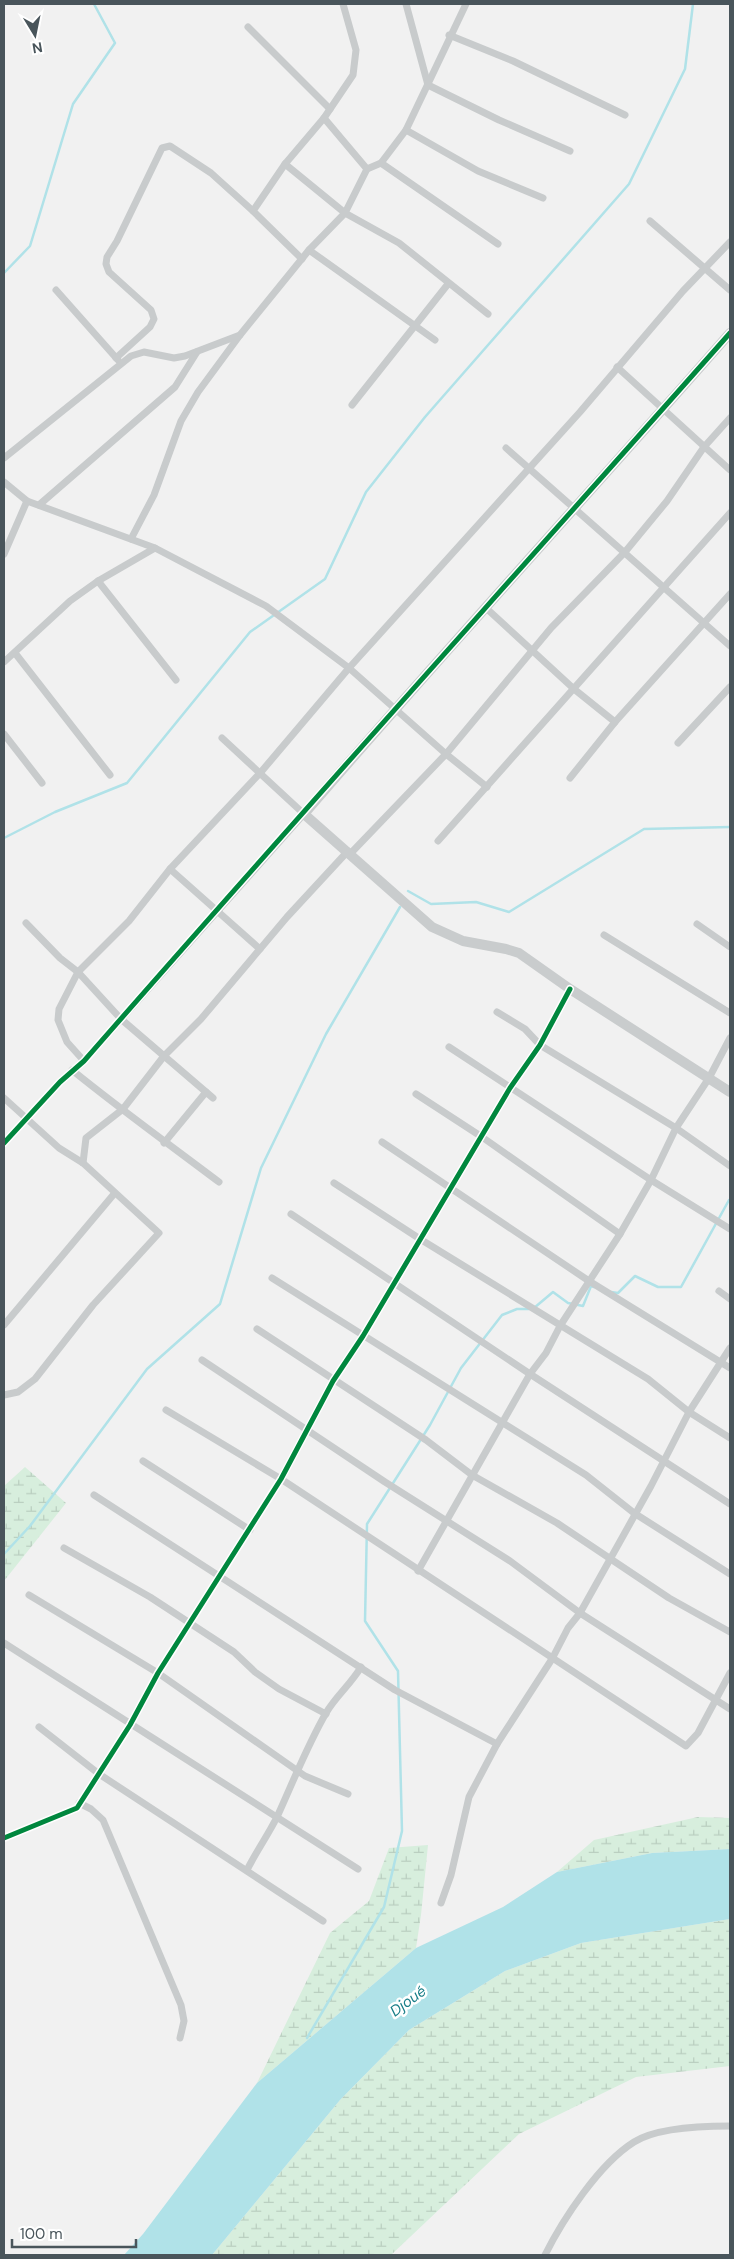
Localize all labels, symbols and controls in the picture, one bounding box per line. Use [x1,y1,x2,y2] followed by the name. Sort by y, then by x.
[10,10,60,60] north arrow
[31,38,44,58] text: N
[386,1981,431,2021] water label: Djoué
[12,2216,136,2248] scale bar
[20,2224,63,2244] text: 100 m

